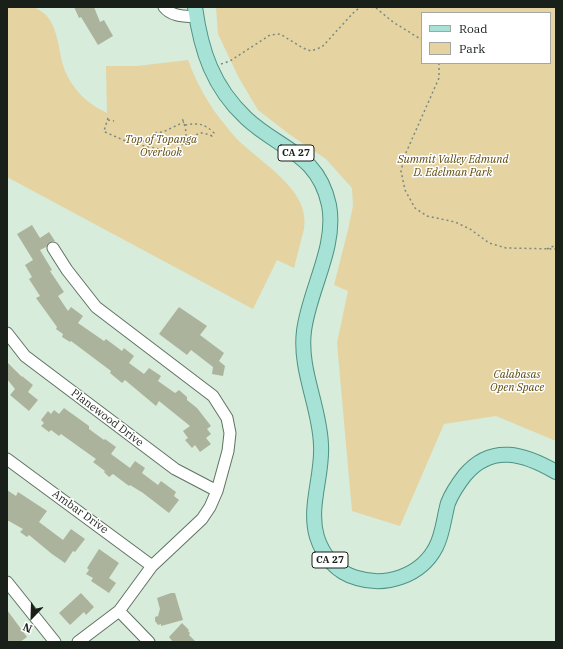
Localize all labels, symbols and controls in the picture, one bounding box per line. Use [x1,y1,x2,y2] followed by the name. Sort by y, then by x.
[421,12,551,64] legend
[459,21,488,36] text: Road
[459,41,485,56] text: Park
[125,133,197,159] park label: Top of Topanga Overlook
[278,145,314,161] road number: CA 27
[398,153,508,179] park label: Summit Valley Edmund D. Edelman Park
[490,368,544,394] park label: Calabasas Open Space
[68,386,146,450] street label: Planewood Drive
[49,487,111,537] street label: Ambar Drive
[312,552,348,568] road number: CA 27
[12,597,52,637] north arrow
[21,620,34,636] text: N

